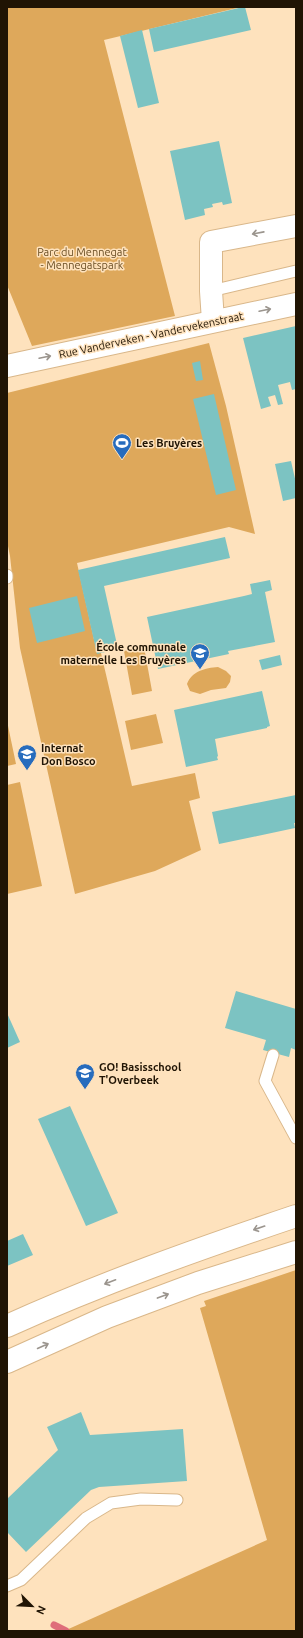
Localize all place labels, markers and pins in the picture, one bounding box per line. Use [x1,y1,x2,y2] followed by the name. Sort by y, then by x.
[111,432,133,460] sports icon: Les Bruyères
[136,437,202,449] place label: Les Bruyères
[60,640,186,666] place label: École communale maternelle Les Bruyères
[189,642,211,670] school or university icon: École communale maternelle Les Bruyères
[41,742,96,767] place label: Internat Don Bosco
[16,743,38,771] school or university icon: Internat Don Bosco
[99,1061,182,1086] place label: GO! Basisschool T'Overbeek
[74,1062,96,1090] school or university icon: GO! Basisschool T'Overbeek

